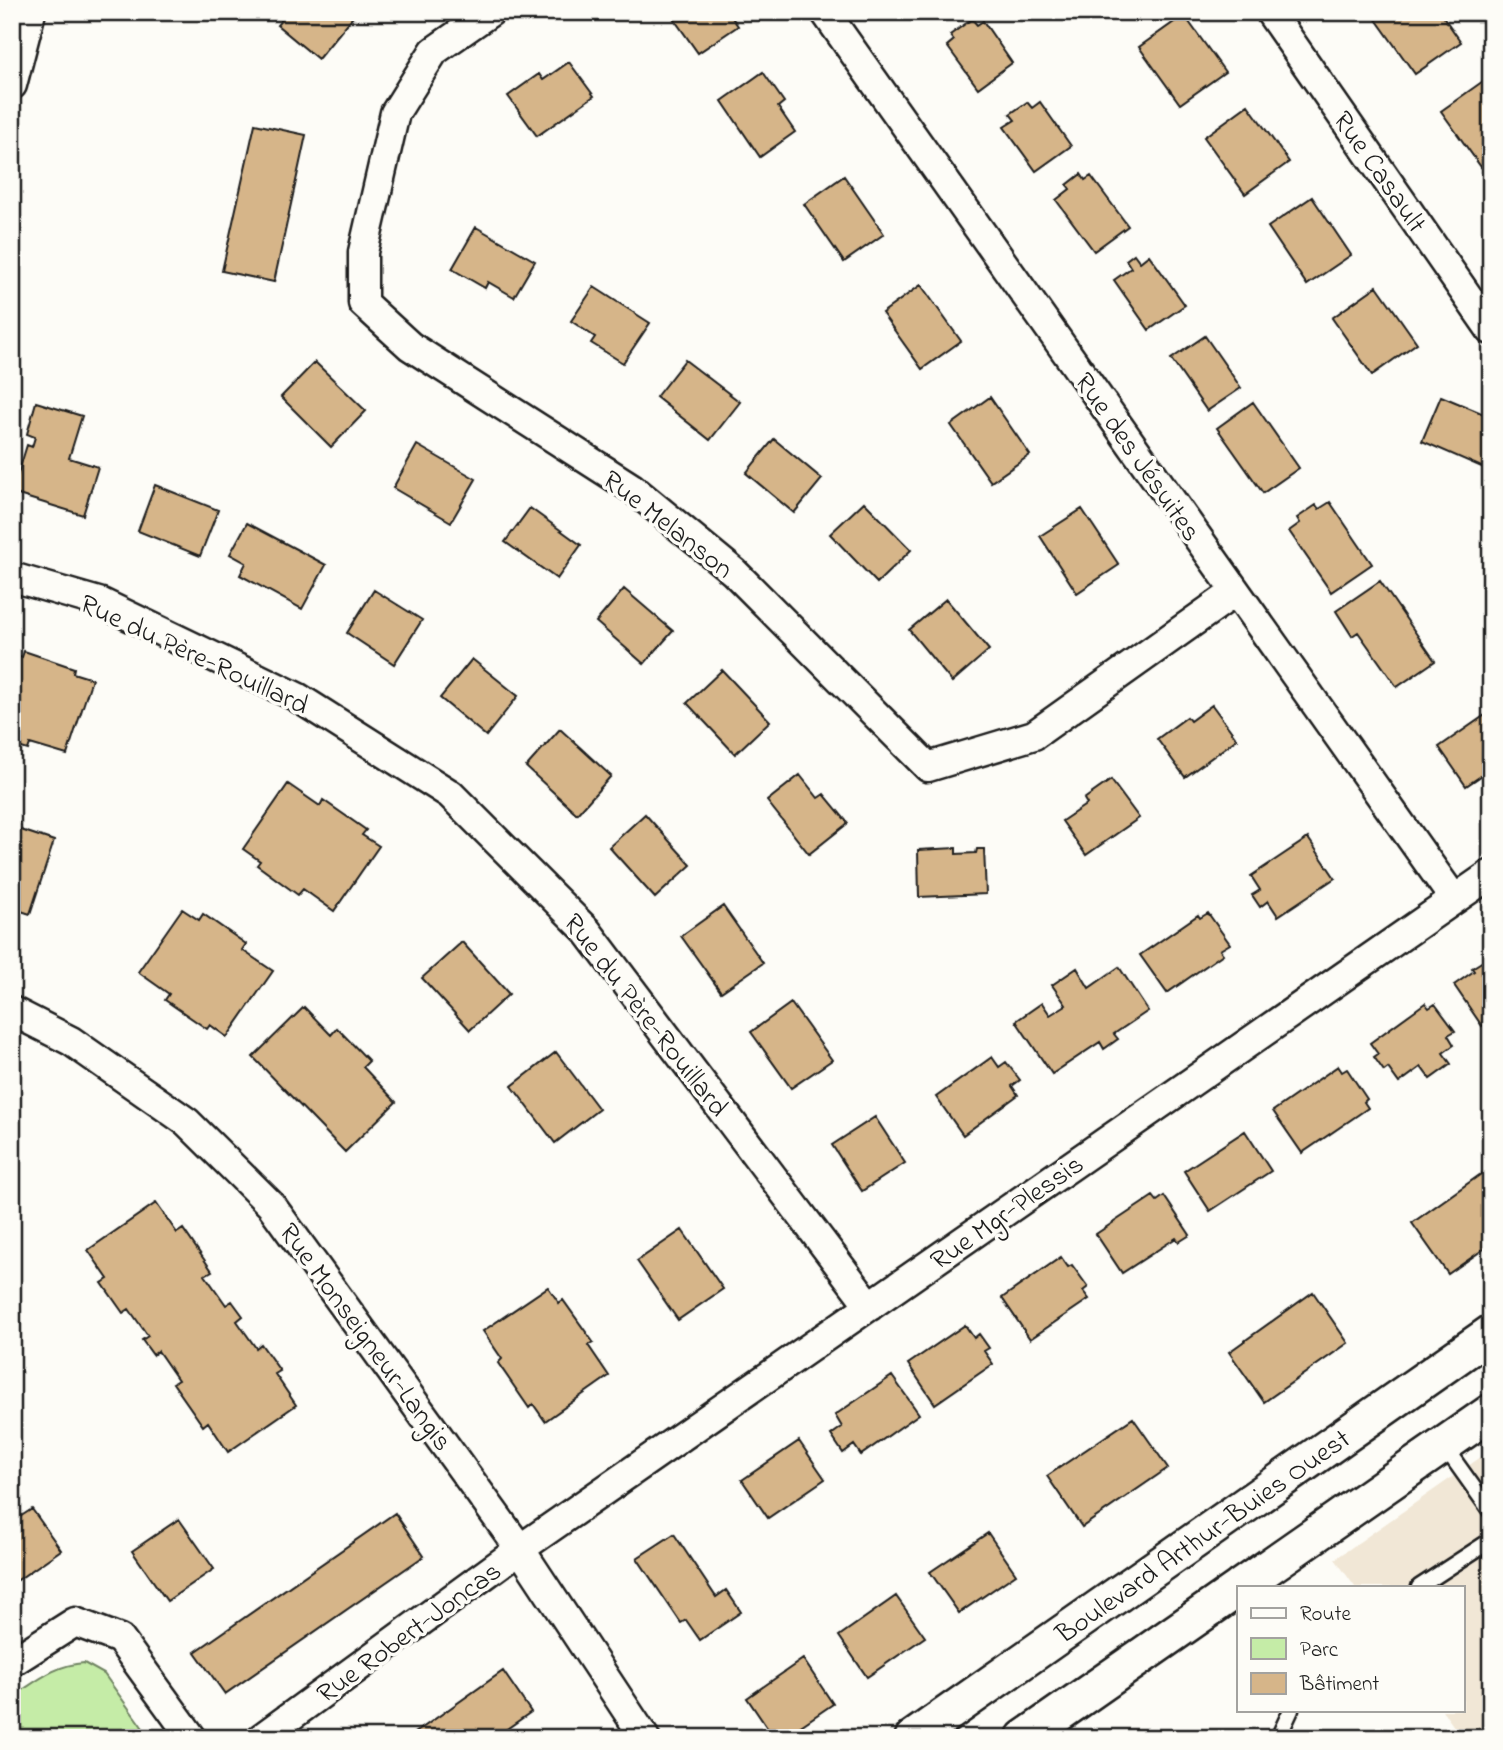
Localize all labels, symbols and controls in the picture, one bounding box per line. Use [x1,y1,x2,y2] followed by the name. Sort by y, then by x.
[1321,104,1435,242] street label: Rue Casault
[1063,365,1210,551] street label: Rue des Jésuites
[592,461,741,590] street label: Rue Melanson
[72,585,315,727] street label: Rue du Père-Rouillard
[552,906,737,1127] street label: Rue du Père-Rouillard
[923,1146,1093,1282] street label: Rue Mgr-Plessis
[267,1215,461,1461] street label: Rue Monseigneur-Langis
[1047,1420,1360,1656] street label: Boulevard Arthur-Buies Ouest
[309,1553,511,1715] street label: Rue Robert-Joncas
[1237,1586,1464,1712] legend
[1300,1600,1352,1630] text: Route
[1300,1636,1339,1666] text: Parc
[1299,1670,1379,1700] text: Bâtiment

